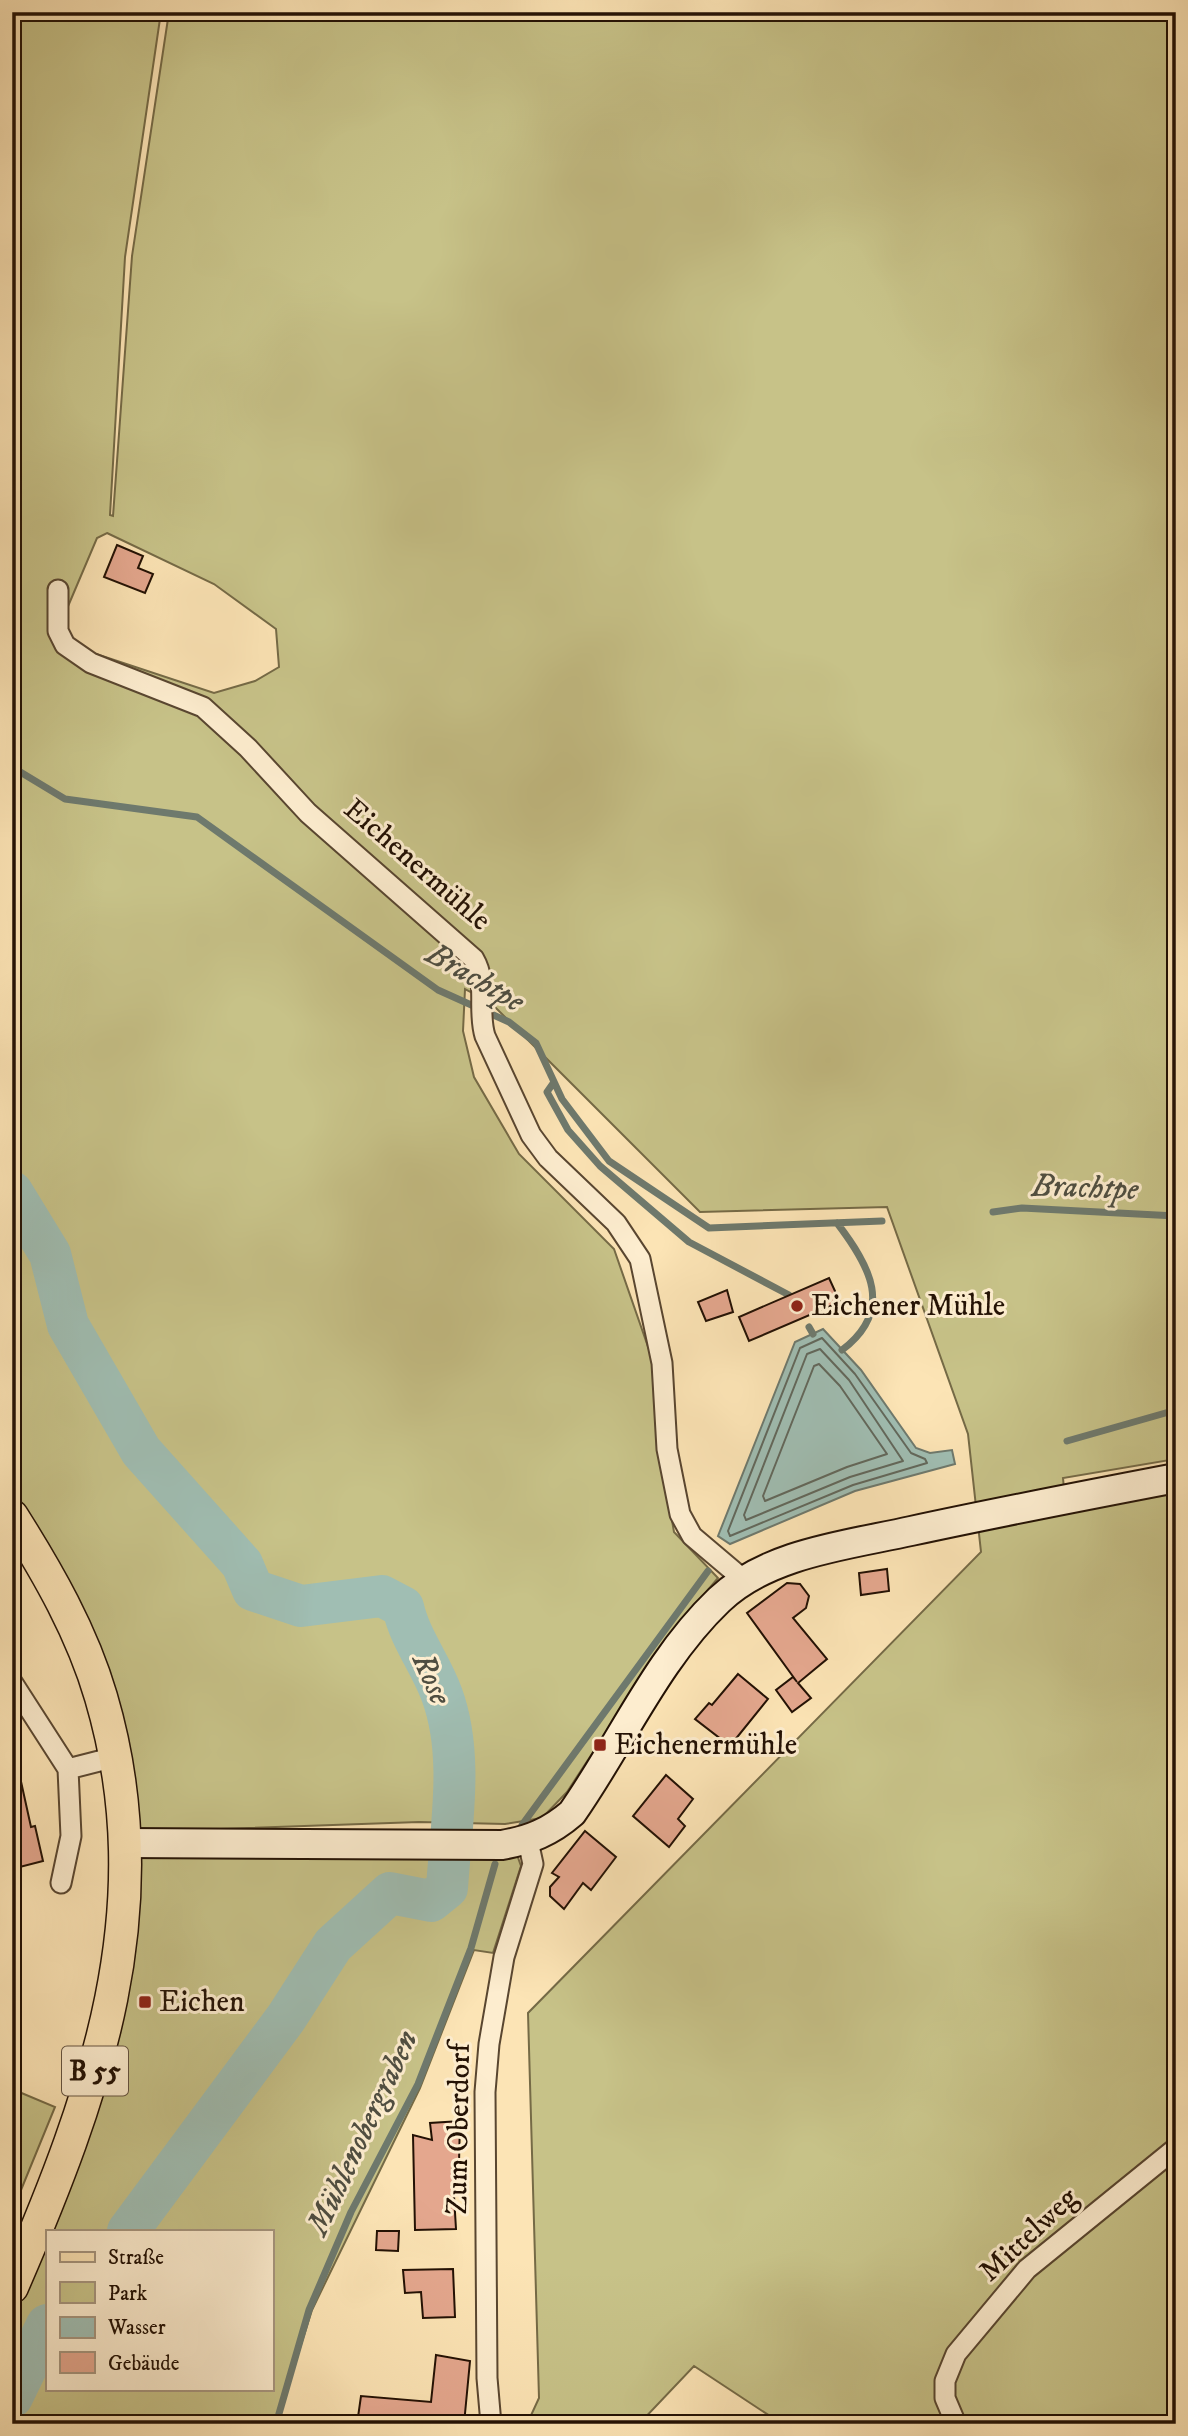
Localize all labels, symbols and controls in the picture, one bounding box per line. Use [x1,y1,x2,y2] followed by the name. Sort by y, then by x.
[336,791,498,939] street label: Eichenermühle
[418,934,532,1023] water label: Brachtpe
[1030,1166,1140,1210] water label: Brachtpe
[811,1288,1005,1325] place label: Eichener Mühle
[789,1298,805,1314] marker: Eichener Mühle
[402,1646,460,1712] water label: Rose
[614,1727,797,1764] place label: Eichenermühle
[592,1737,608,1753] marker: Eichenermühle
[159,1984,245,2021] place label: Eichen
[137,1994,153,2010] marker: Eichen
[297,2024,428,2244] water label: Mühlenobergraben
[439,2038,479,2215] street label: Zum Oberdorf
[62,2046,128,2096] road number: B 55
[972,2180,1086,2290] street label: Mittelweg
[46,2230,273,2390] legend
[108,2245,164,2271] text: Straße
[108,2281,148,2307] text: Park
[107,2315,166,2341] text: Wasser
[108,2351,180,2377] text: Gebäude

